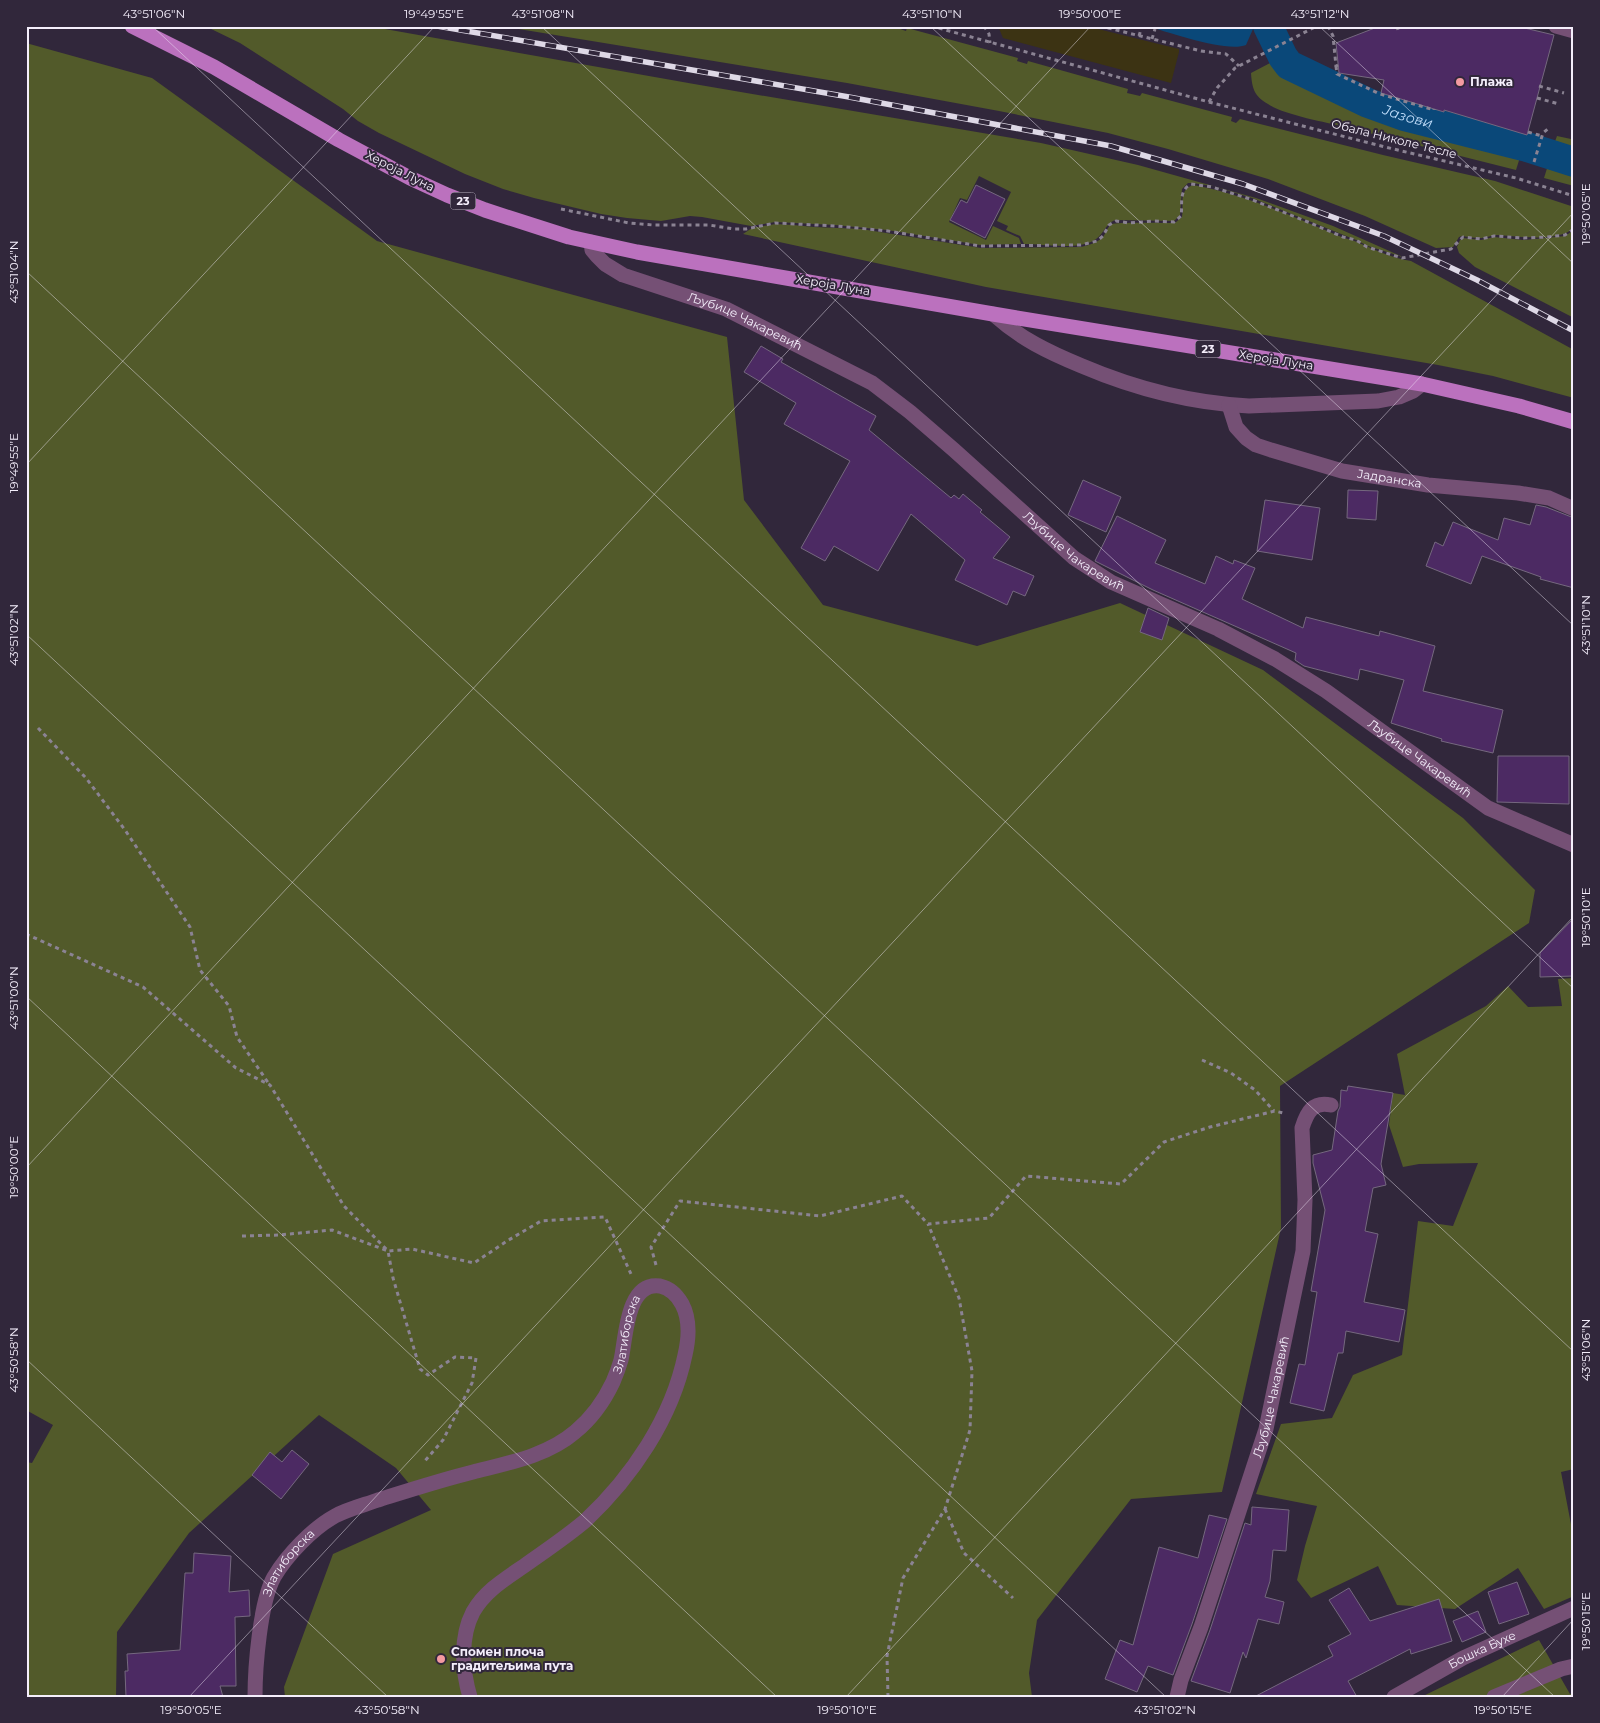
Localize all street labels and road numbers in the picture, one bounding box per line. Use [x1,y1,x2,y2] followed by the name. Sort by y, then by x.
[1330,116,1458,161] street label: Обала Николе Тесле
[363,147,437,194] street label: Хероја Луна
[450,192,476,210] road number: 23
[795,271,871,298] street label: Хероја Луна
[686,289,805,353] street label: Љубице Чакаревић
[1196,340,1220,358] road number: 23
[1238,346,1314,373] street label: Хероја Луна
[1356,466,1423,491] street label: Јадранска
[1020,508,1127,594] street label: Љубице Чакаревић
[1365,716,1475,801] street label: Љубице Чакаревић
[609,1292,643,1375] street label: Златиборска
[1249,1335,1292,1459] street label: Љубице Чакаревић
[259,1526,318,1598] street label: Златиборска
[1445,1627,1518,1672] street label: Бошка Бухе

